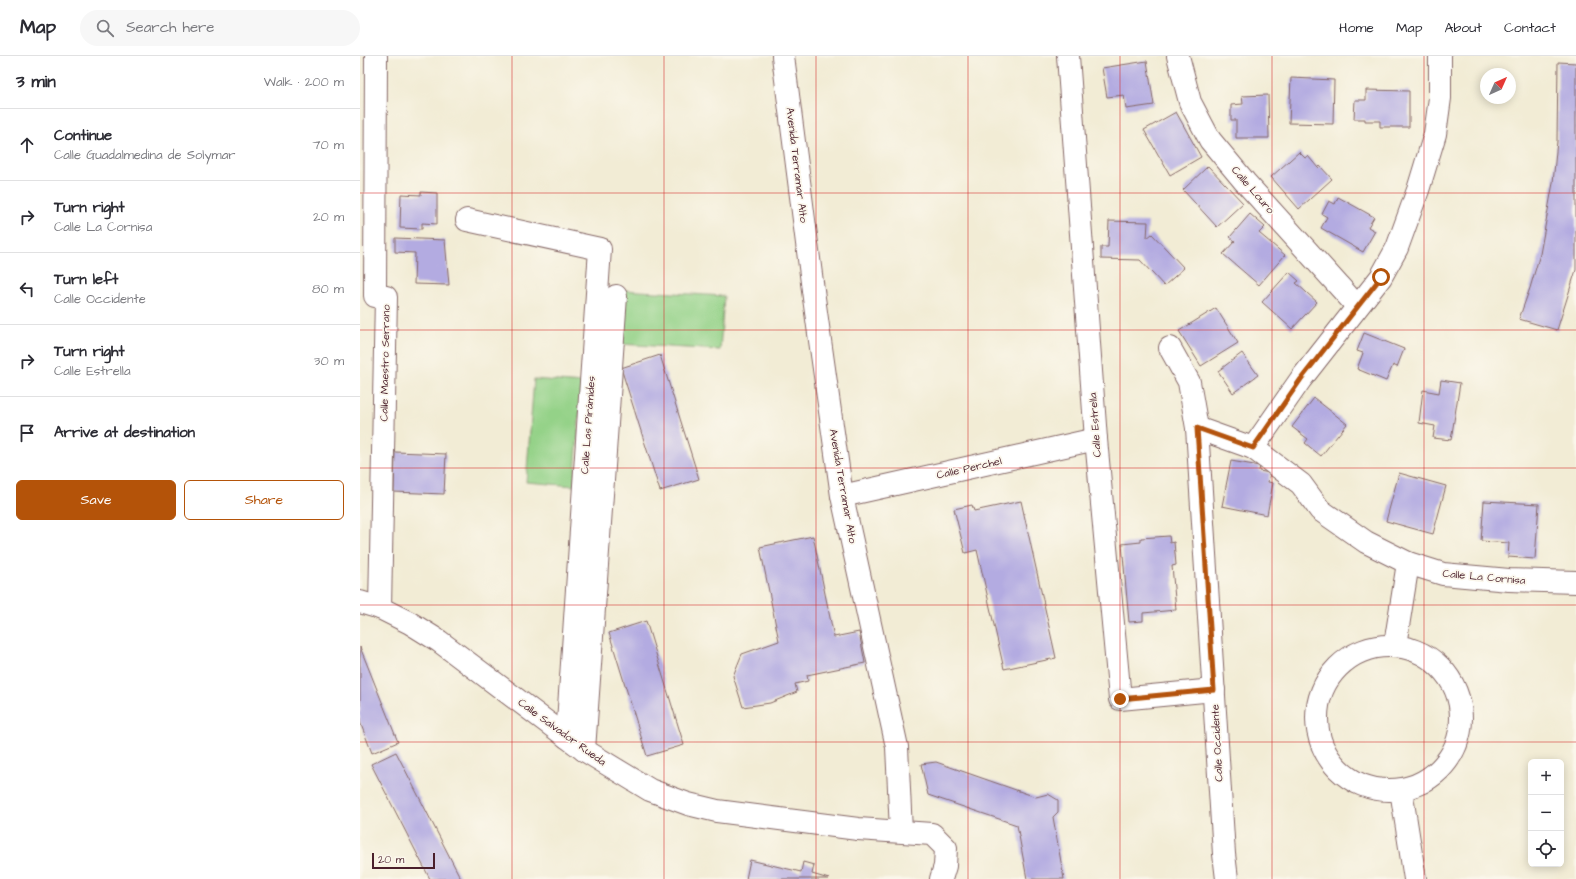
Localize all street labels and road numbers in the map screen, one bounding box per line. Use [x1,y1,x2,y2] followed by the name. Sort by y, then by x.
[782,106,812,224] street label: Avenida Terramar Alto
[1228,163,1278,218] street label: Calle Louro
[376,304,394,422] street label: Calle Maestro Serrano
[577,375,599,474] street label: Calle Las Pirámides
[1085,392,1105,458] street label: Calle Estrella
[826,428,861,545] street label: Avenida Terramar Alto
[935,453,1003,483] street label: Calle Perchel
[1442,566,1526,588] street label: Calle La Cornisa
[515,695,610,769] street label: Calle Salvador Rueda
[1207,704,1227,782] street label: Calle Occidente

